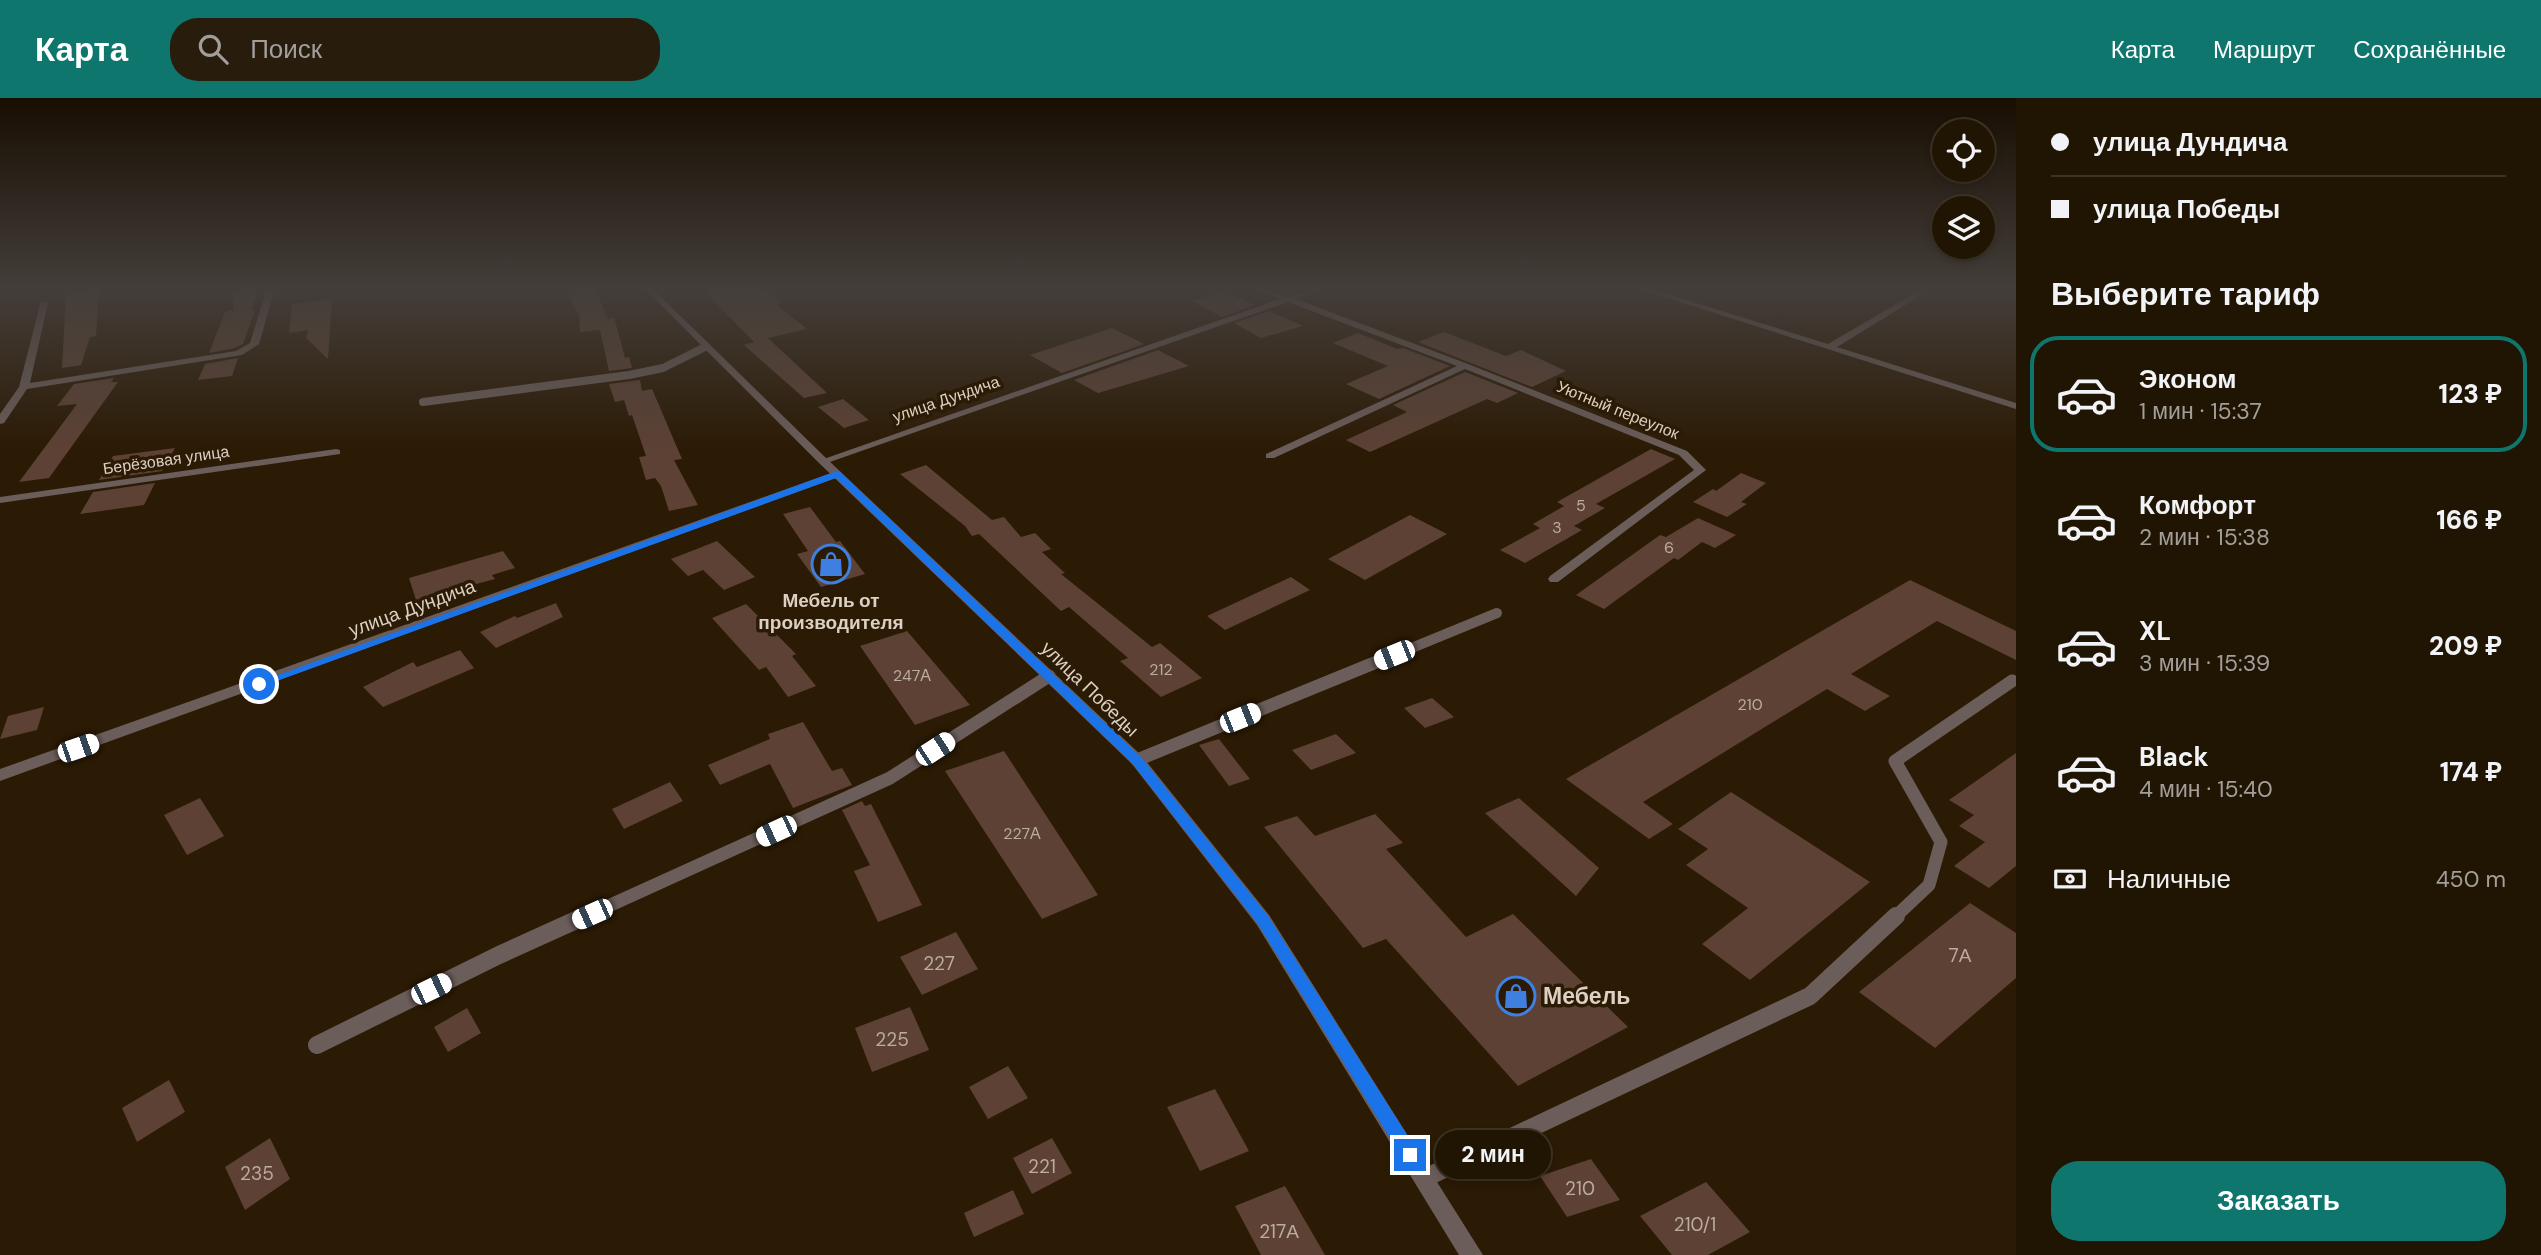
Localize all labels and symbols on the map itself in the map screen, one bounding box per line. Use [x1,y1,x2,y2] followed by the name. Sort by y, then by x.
[890,371,1002,427] street label: улица Дундича
[1554,376,1683,444] street label: Уютный переулок
[101,441,231,479] street label: Берёзовая улица
[1576,495,1586,516] house number: 5
[1552,517,1562,538] house number: 3
[1664,537,1674,558] house number: 6
[810,543,852,585] shop icon: Мебель от производителя
[345,573,479,642] street label: улица Дундича
[758,588,904,635] place label: Мебель от производителя
[1036,636,1144,742] street label: улица Победы
[1371,637,1418,673] car
[1149,659,1173,680] house number: 212
[893,665,931,686] house number: 247А
[243,668,275,700] route start
[1737,694,1763,715] house number: 210
[1217,700,1264,736] car
[912,729,959,769] car
[55,731,102,765] car
[753,813,800,849] car
[1003,823,1041,844] house number: 227А
[569,896,616,932] car
[1949,943,1972,968] house number: 7А
[923,951,955,976] house number: 227
[408,970,455,1008] car
[1495,975,1537,1017] shop icon: Мебель
[1543,981,1630,1011] place label: Мебель
[875,1027,909,1052] house number: 225
[1434,1130,1550,1180] callout: 2 мин
[1394,1139,1426,1171] route end
[1028,1154,1056,1179] house number: 221
[240,1161,274,1186] house number: 235
[1565,1176,1595,1201] house number: 210
[1674,1212,1716,1237] house number: 210/1
[1259,1219,1299,1244] house number: 217А

